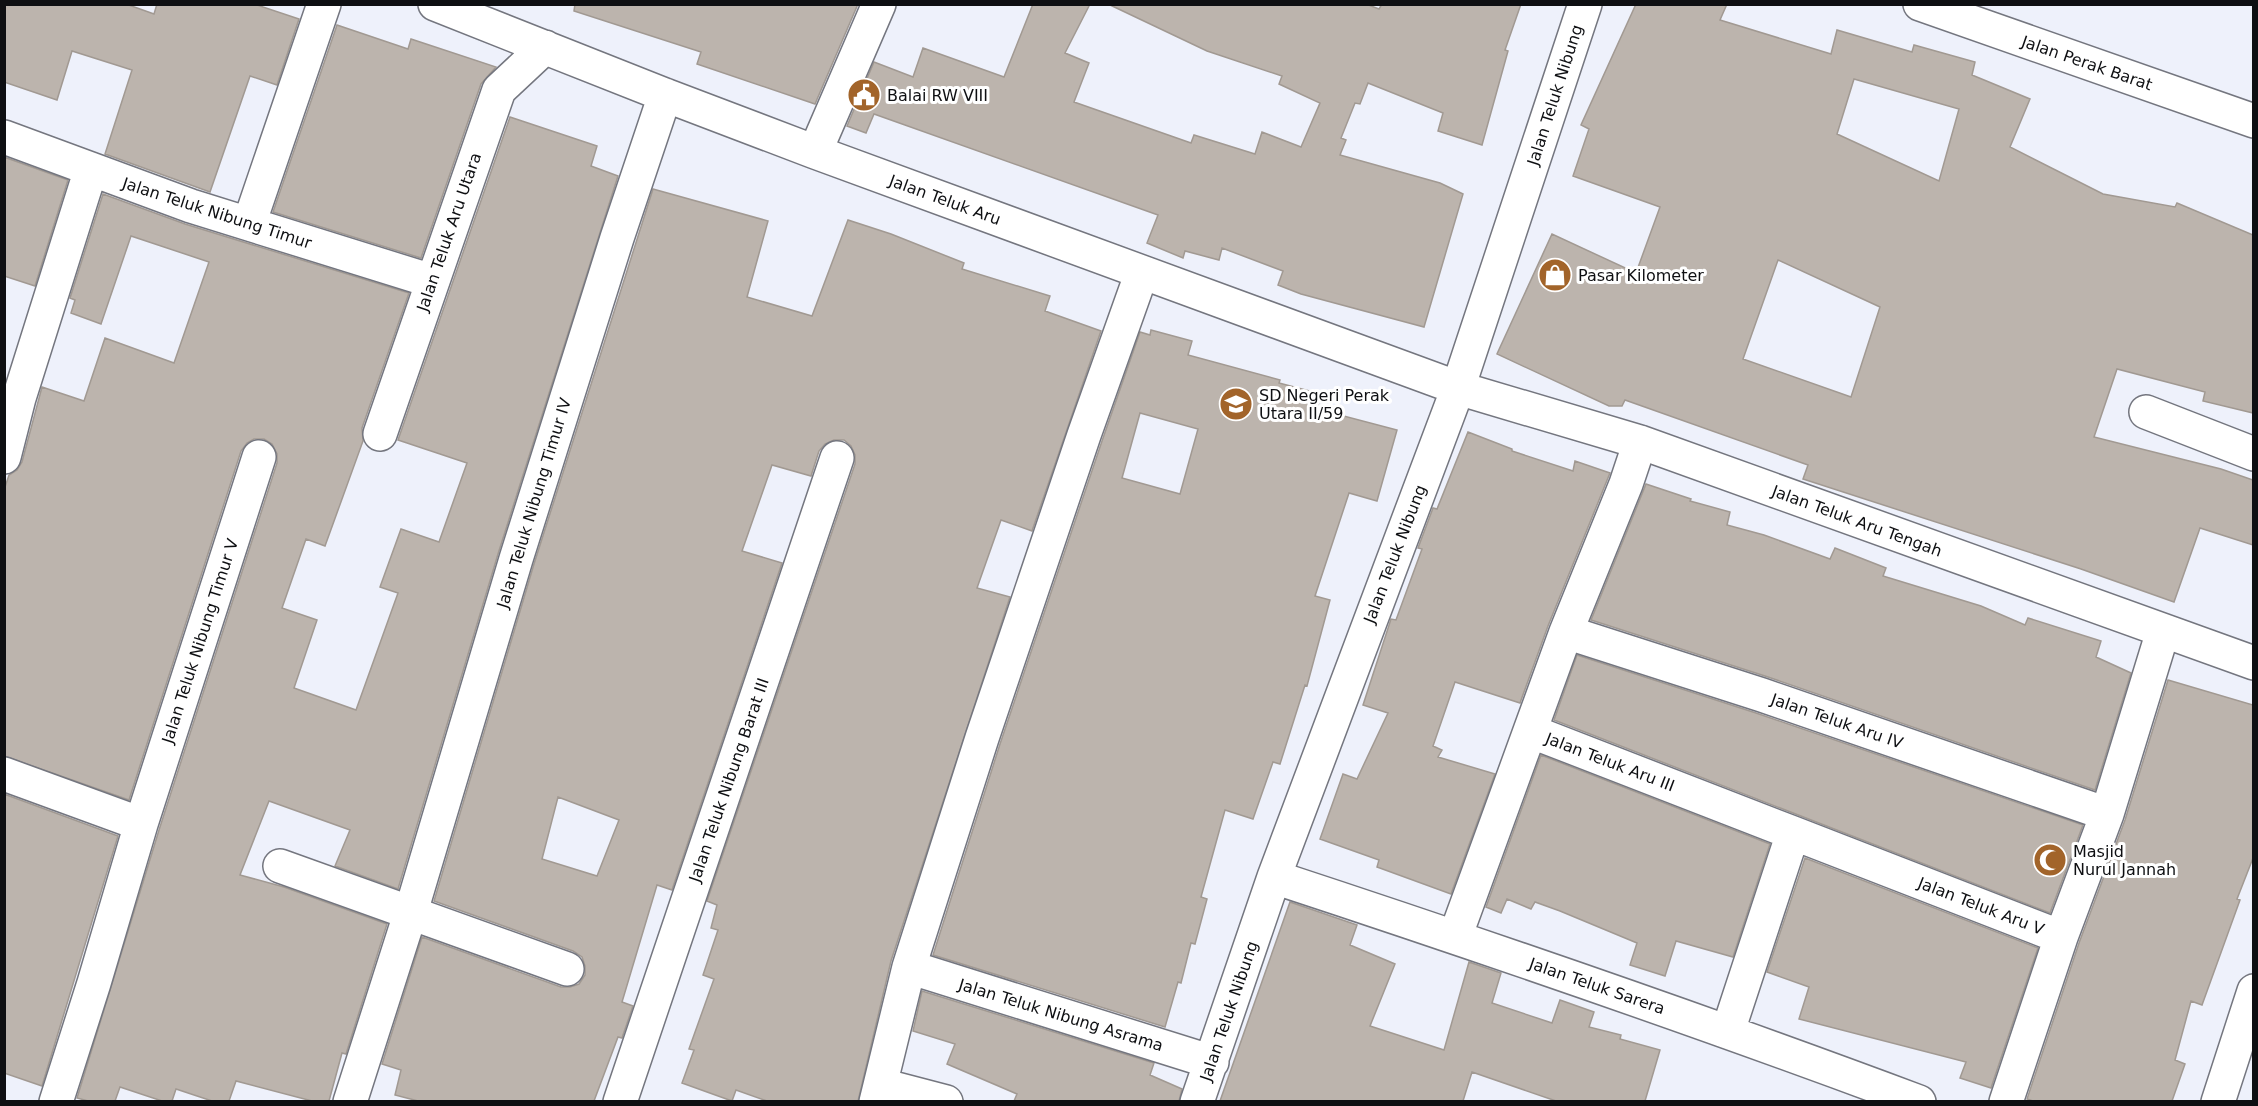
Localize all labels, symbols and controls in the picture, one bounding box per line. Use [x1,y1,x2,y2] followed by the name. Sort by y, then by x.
[1523,22,1587,169] street label: Jalan Teluk Nibung
[2018,31,2155,94] street label: Jalan Perak Barat
[846,77,882,113] public building icon: Balai RW VIII
[887,86,988,105] place label: Balai RW VIII
[413,150,485,315] street label: Jalan Teluk Aru Utara
[886,171,1003,229] street label: Jalan Teluk Aru
[119,173,314,253] street label: Jalan Teluk Nibung Timur
[1537,257,1573,293] shop icon: Pasar Kilometer
[1578,266,1704,285] place label: Pasar Kilometer
[1218,386,1254,422] school or university icon: SD Negeri Perak Utara II/59
[1259,386,1390,423] place label: SD Negeri Perak Utara II/59
[493,396,575,611] street label: Jalan Teluk Nibung Timur IV
[1768,481,1945,561] street label: Jalan Teluk Aru Tengah
[1359,482,1430,627] street label: Jalan Teluk Nibung
[158,536,242,747] street label: Jalan Teluk Nibung Timur V
[685,675,773,885] street label: Jalan Teluk Nibung Barat III
[1768,689,1906,753] street label: Jalan Teluk Aru IV
[1542,728,1677,795] street label: Jalan Teluk Aru III
[2032,842,2068,878] mosque icon: Masjid Nurul Jannah
[2073,842,2176,879] place label: Masjid Nurul Jannah
[1914,873,2047,939] street label: Jalan Teluk Aru V
[1196,938,1262,1084] street label: Jalan Teluk Nibung
[1526,954,1667,1018] street label: Jalan Teluk Sarera
[955,974,1166,1055] street label: Jalan Teluk Nibung Asrama

